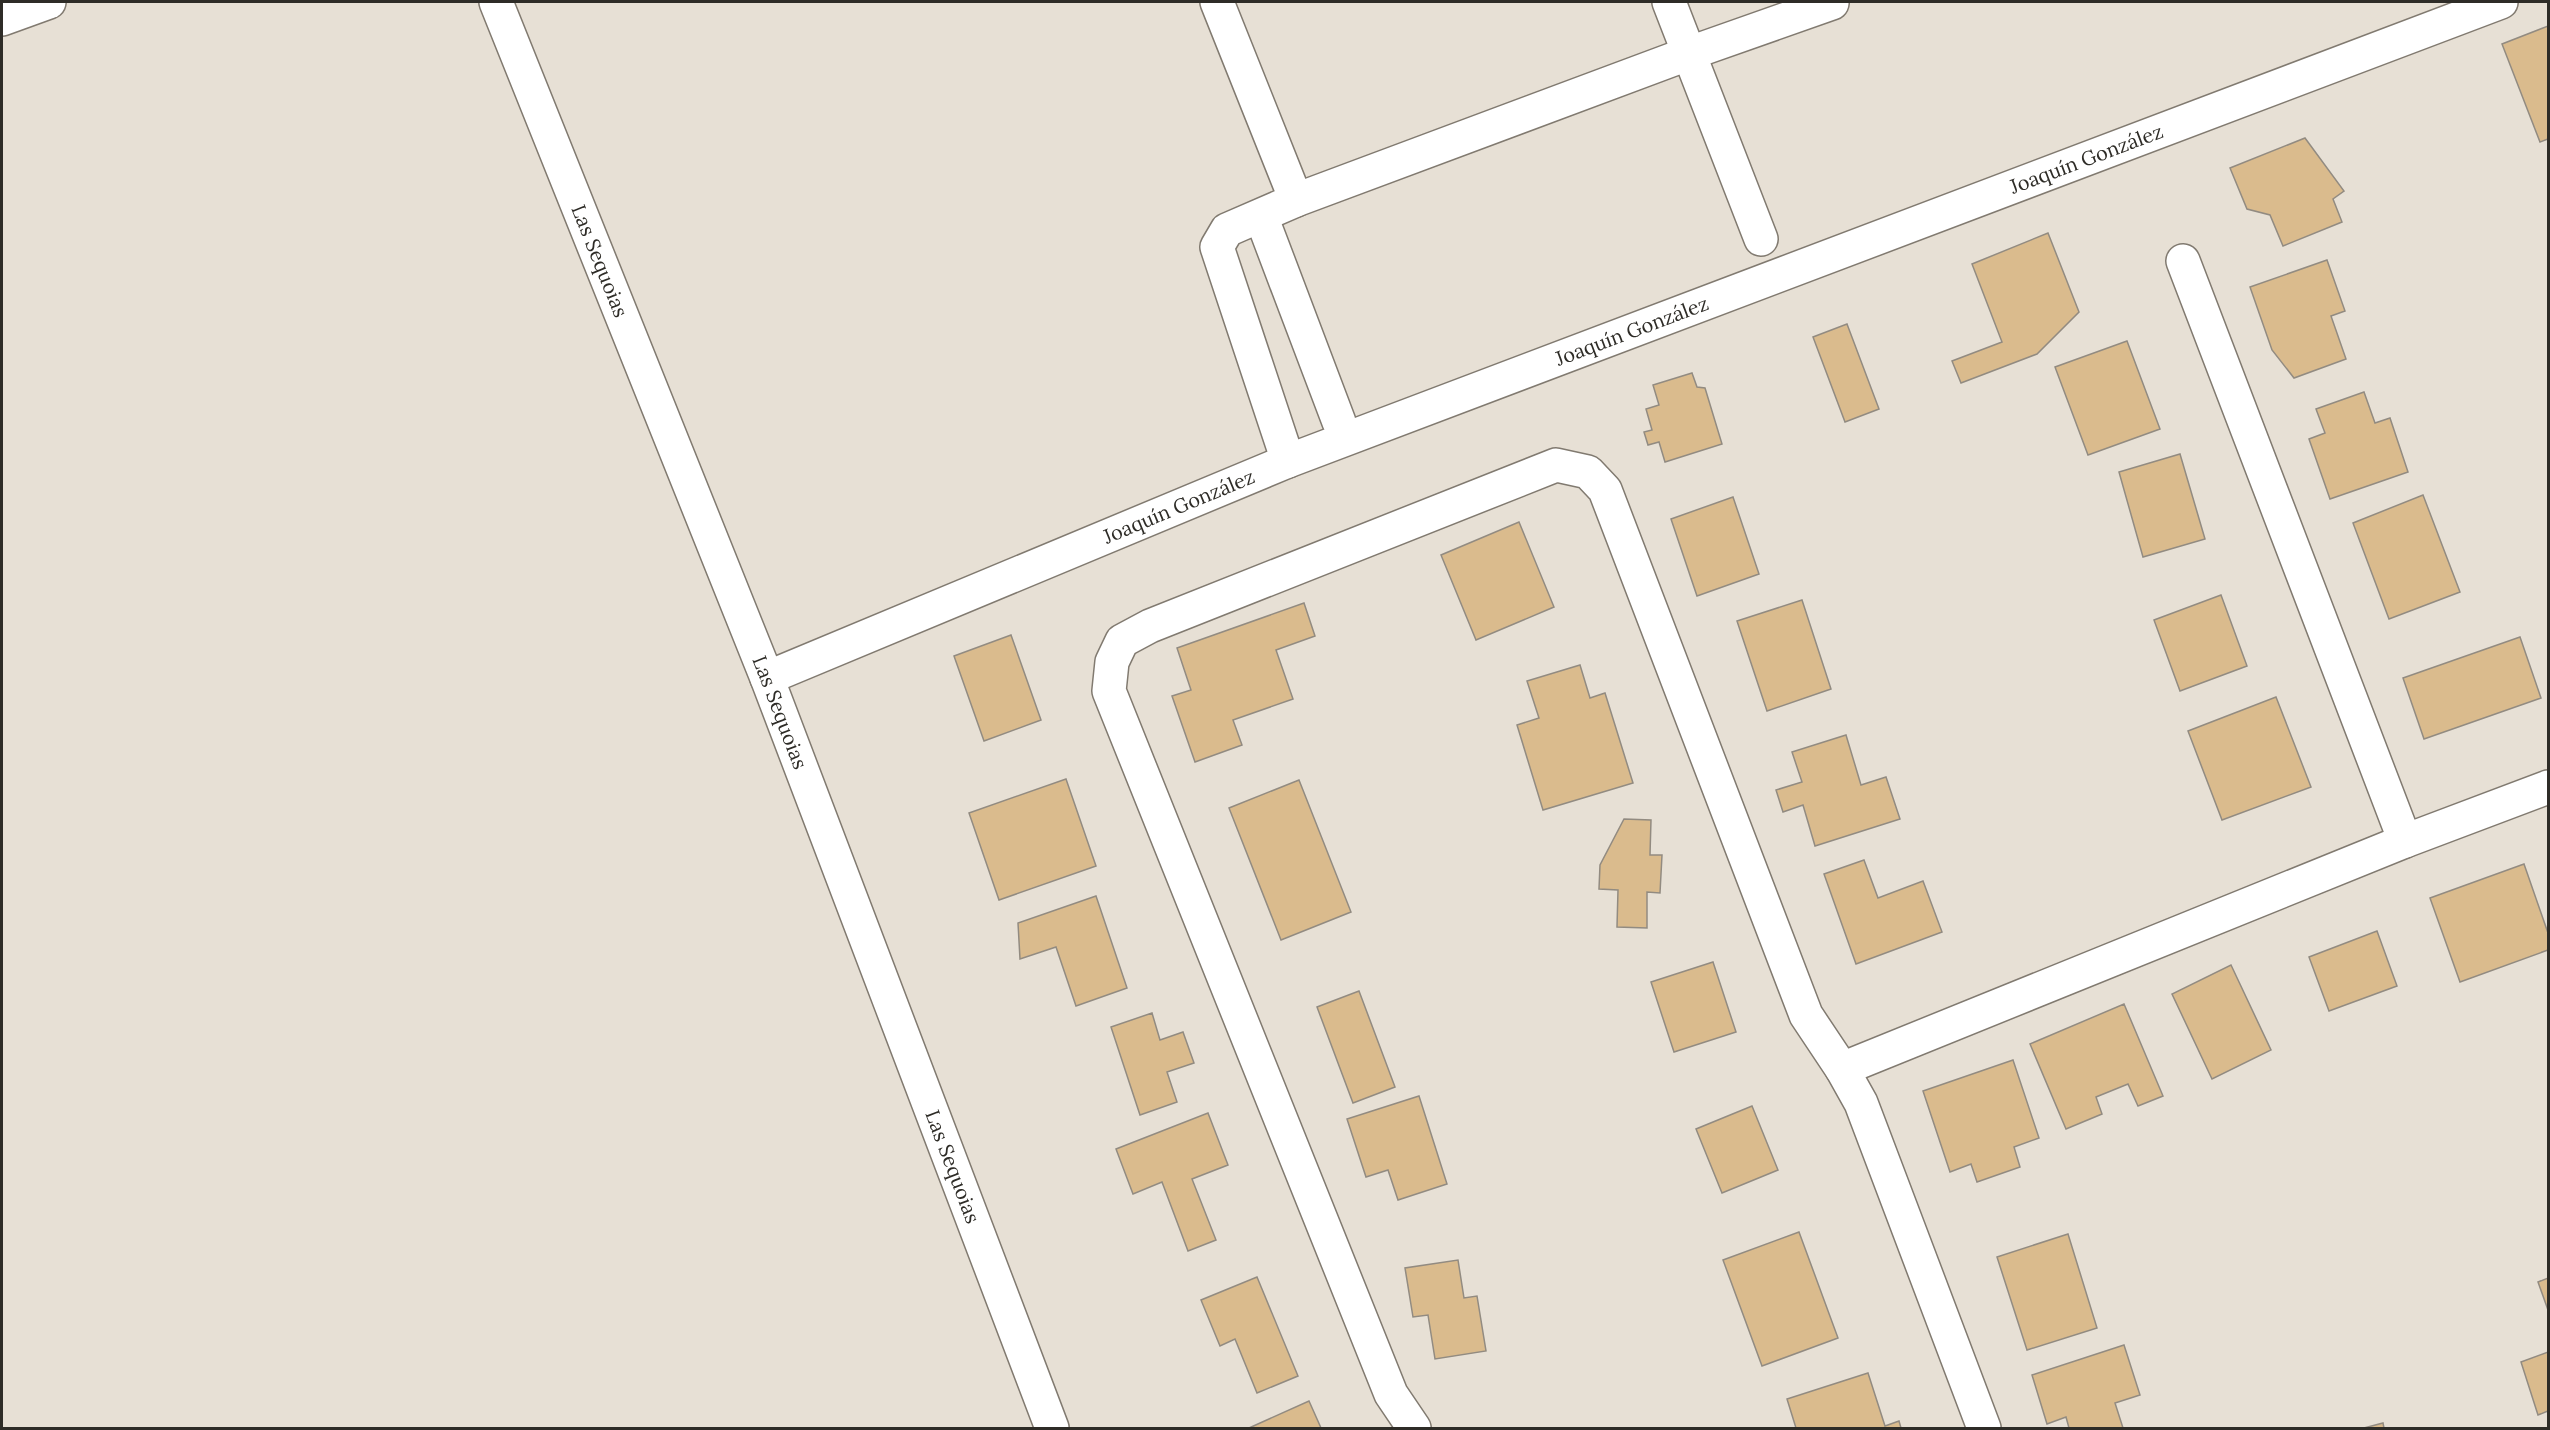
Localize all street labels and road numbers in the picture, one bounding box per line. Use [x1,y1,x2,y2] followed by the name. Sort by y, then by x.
[2005,118,2166,199] street label: Joaquín González
[566,201,634,321] street label: Las Sequoias
[1551,290,1712,371] street label: Joaquín González
[1098,463,1258,549] street label: Joaquín González
[747,652,813,772] street label: Las Sequoias
[920,1106,986,1227] street label: Las Sequoias

